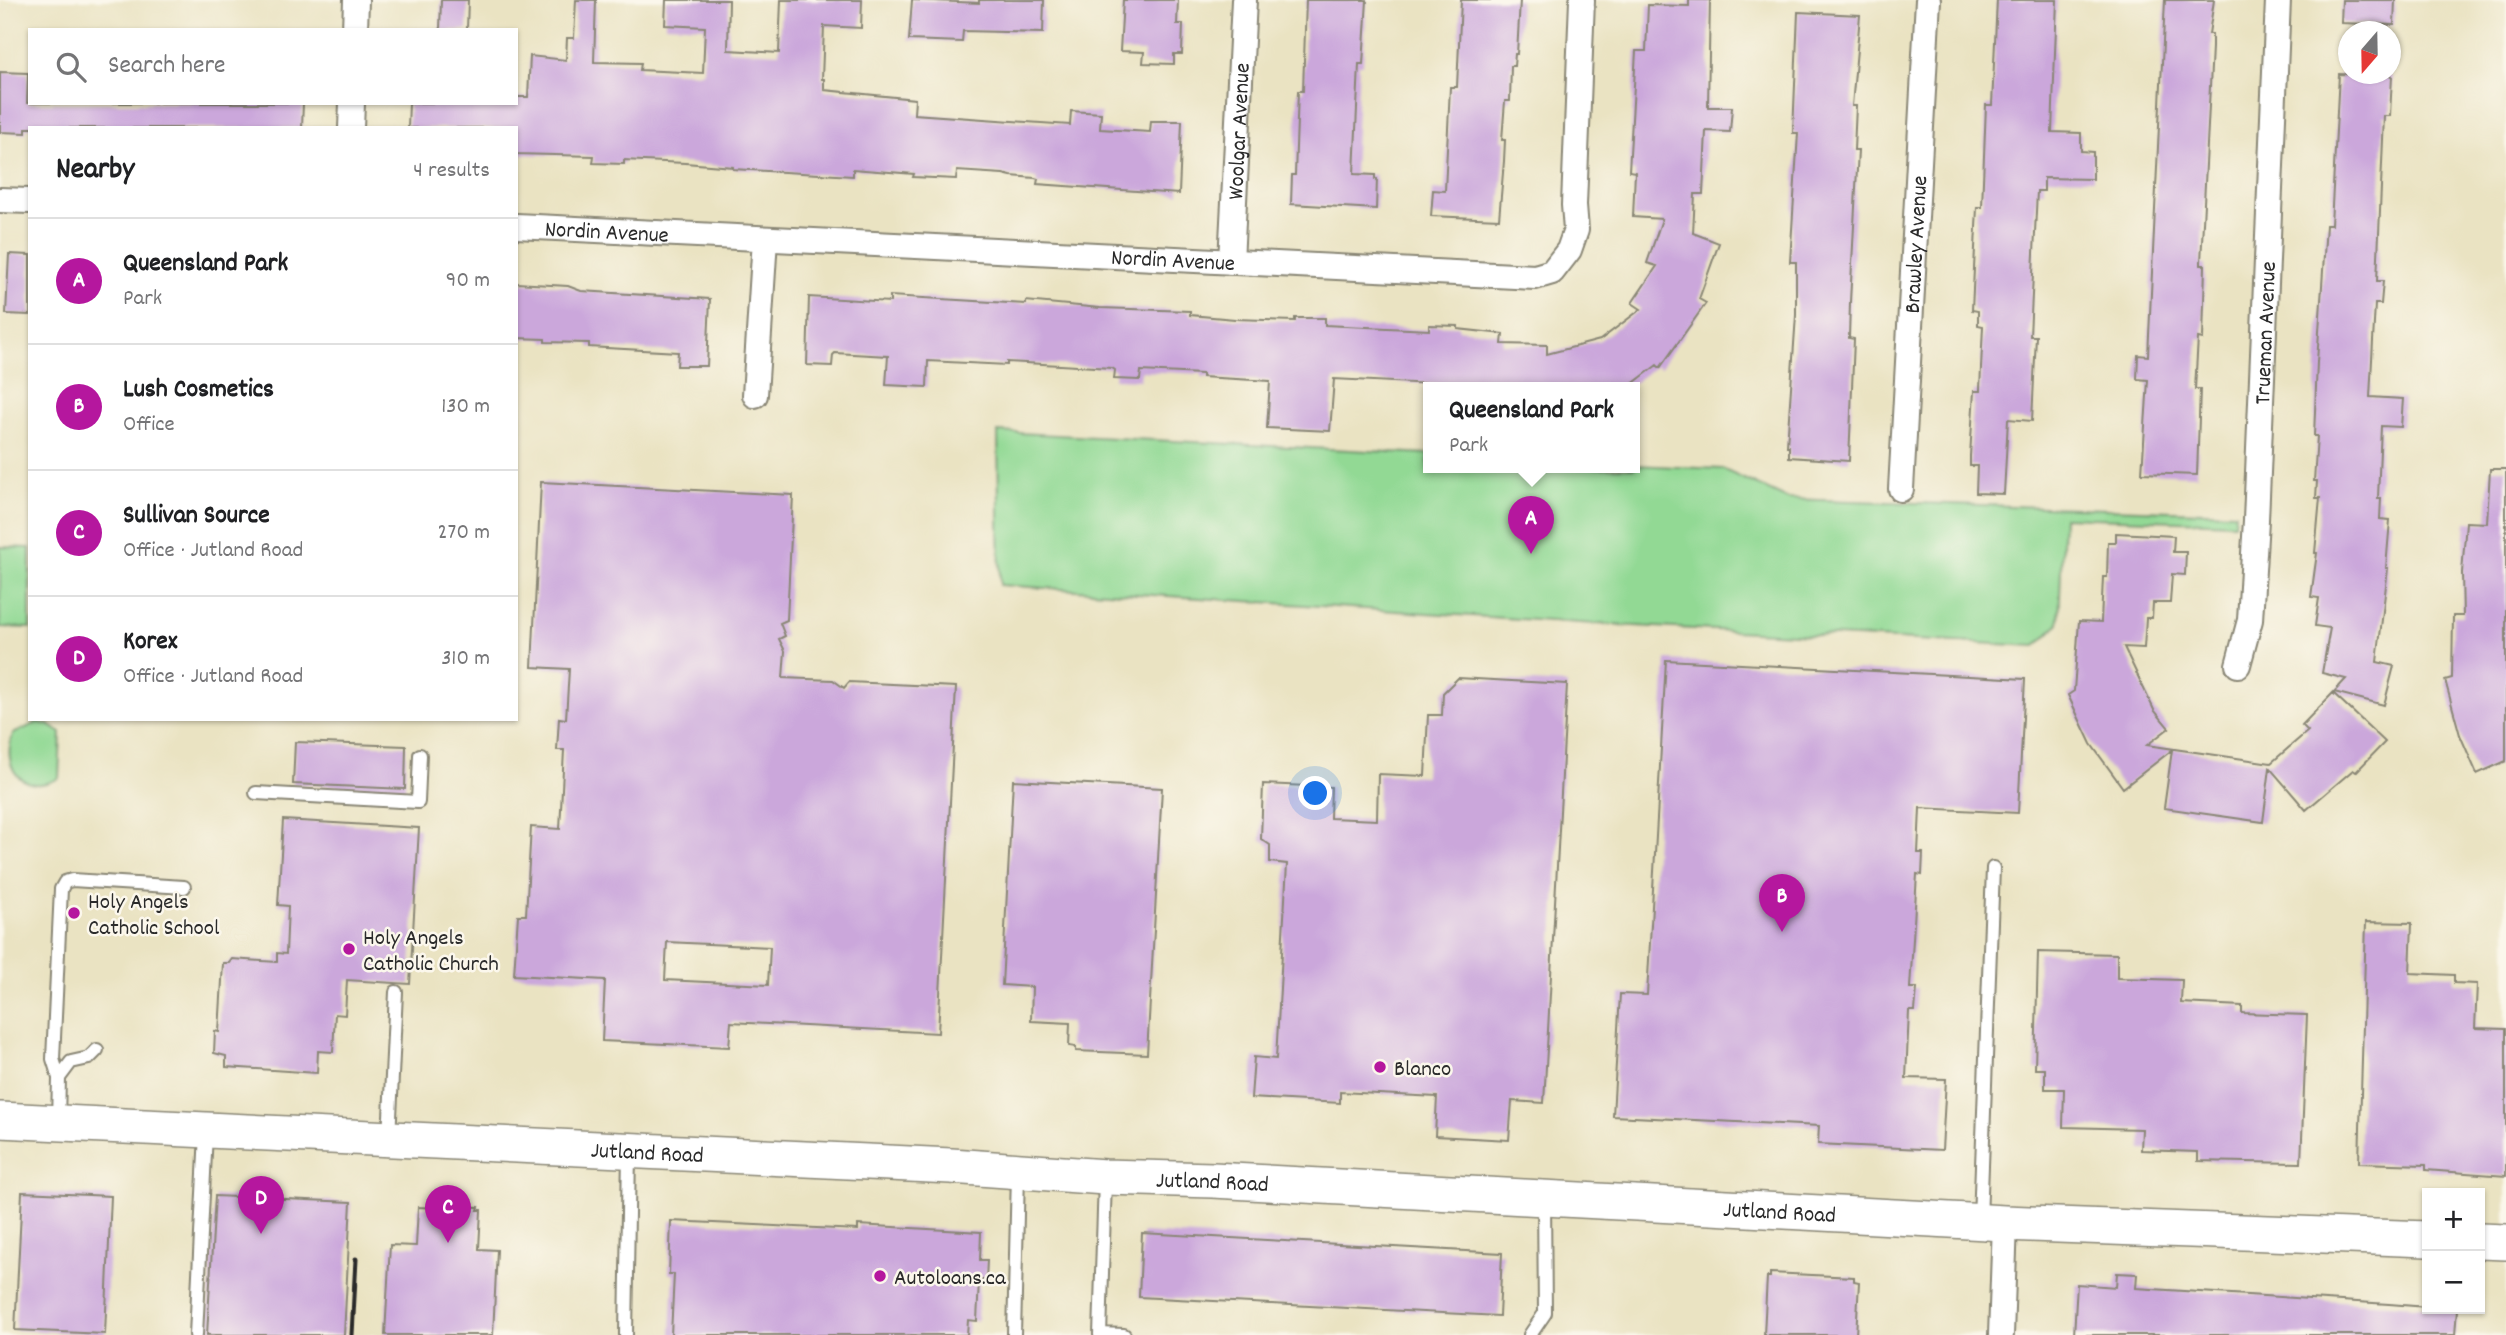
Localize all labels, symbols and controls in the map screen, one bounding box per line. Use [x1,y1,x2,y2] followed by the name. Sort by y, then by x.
[2338,21,2401,84] north arrow
[28,28,518,105] search box
[52,48,90,86] icon: search
[108,48,226,85] text: Search here
[1221,62,1261,200] street label: Woolgar Avenue
[56,150,134,193] text: Nearby
[413,155,490,188] text: 4 results
[1898,175,1938,314] street label: Brawley Avenue
[544,214,669,254] street label: Nordin Avenue
[1110,243,1236,282] street label: Nordin Avenue
[123,246,288,283] text: Queensland Park
[2248,261,2287,405] street label: Trueman Avenue
[73,265,85,298] text: A
[446,265,490,298] text: 90 m
[123,283,162,316] text: Park
[123,372,274,409] text: Lush Cosmetics
[1423,382,1640,473] popup
[74,391,84,424] text: B
[441,391,490,424] text: 130 m
[1449,393,1614,430] text: Queensland Park
[123,409,175,442] text: Office
[1449,430,1488,463] text: Park
[1508,496,1554,554] pin: A
[123,498,270,535] text: Sullivan Source
[73,517,85,550] text: C
[438,517,490,550] text: 270 m
[123,535,303,568] text: Office · Jutland Road
[123,624,177,661] text: Korex
[73,643,85,676] text: D
[441,643,490,676] text: 310 m
[123,661,303,694] text: Office · Jutland Road
[1298,776,1332,810] your location
[1759,874,1805,932] pin: B
[88,887,220,946] place label: Holy Angels Catholic School
[66,905,82,921] marker: Holy Angels Catholic School
[363,923,499,982] place label: Holy Angels Catholic Church
[341,941,357,957] marker: Holy Angels Catholic Church
[1394,1054,1451,1087] place label: Blanco
[1372,1059,1388,1075] marker: Blanco
[590,1136,704,1174] street label: Jutland Road
[1155,1165,1269,1203] street label: Jutland Road
[238,1176,284,1234] pin: D
[425,1185,471,1243] pin: C
[2422,1188,2485,1314] map controls
[2422,1188,2485,1251] button: +
[1722,1195,1837,1234] street label: Jutland Road
[2422,1251,2485,1314] button: −
[894,1263,1007,1296] place label: Autoloans.ca
[872,1268,888,1284] marker: Autoloans.ca

